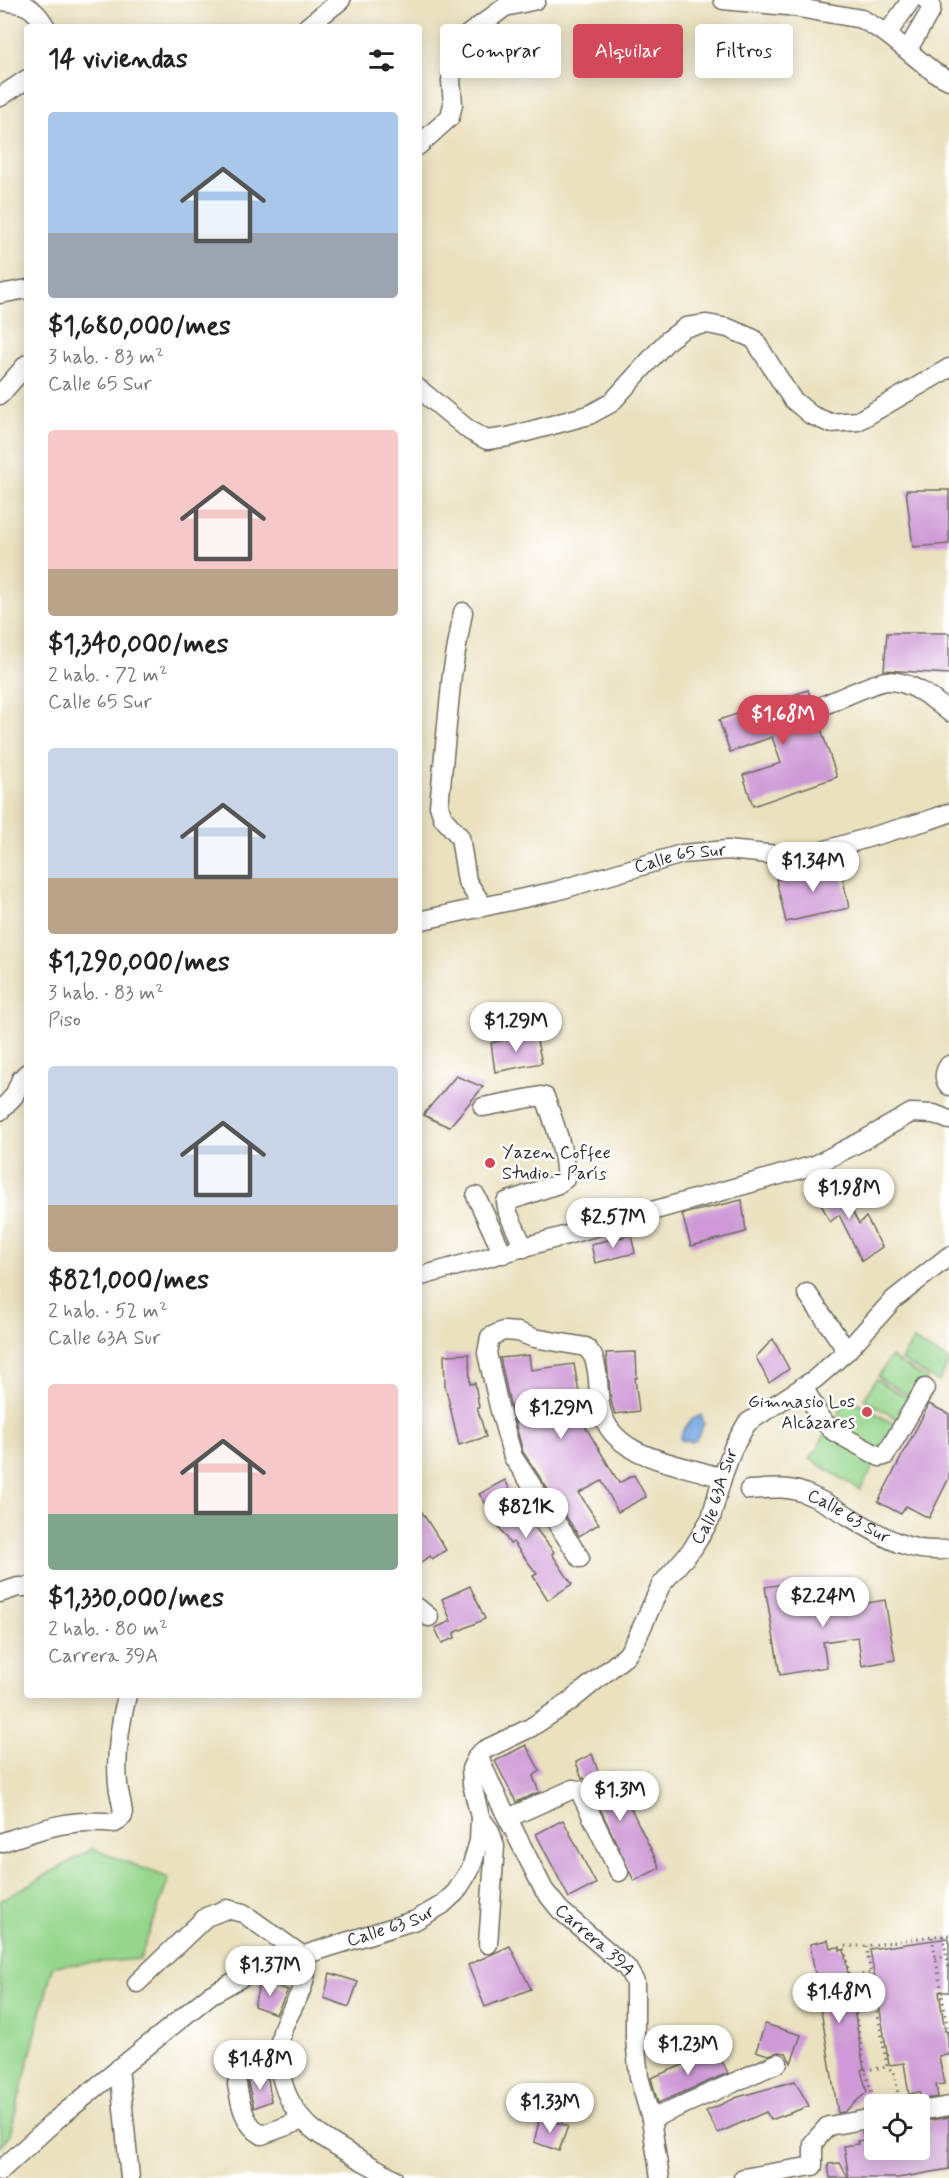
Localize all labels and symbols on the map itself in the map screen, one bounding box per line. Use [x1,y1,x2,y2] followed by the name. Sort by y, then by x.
[734,695,832,746] pin: $1.68M
[631,838,728,879] street label: Calle 65 Sur
[764,842,862,893] pin: $1.34M
[467,1002,565,1053] pin: $1.29M
[502,1141,611,1186] place label: Yazen Coffee Studio - París
[483,1156,497,1170] marker: Yazen Coffee Studio - París
[800,1169,898,1220] pin: $1.98M
[564,1198,662,1249] pin: $2.57M
[512,1389,610,1440] pin: $1.29M
[748,1390,855,1435] place label: Gimnasio Los Alcázares
[860,1405,874,1419] marker: Gimnasio Los Alcázares
[686,1445,744,1549] street label: Calle 63A Sur
[803,1484,894,1550] street label: Calle 63 Sur
[484,1488,568,1539] pin: $821K
[774,1577,872,1628] pin: $2.24M
[578,1771,662,1822] pin: $1.3M
[549,1899,641,1980] street label: Carrera 39A
[344,1900,439,1953] street label: Calle 63 Sur
[221,1946,319,1997] pin: $1.37M
[790,1973,888,2024] pin: $1.48M
[639,2025,737,2076] pin: $1.23M
[211,2040,309,2091] pin: $1.48M
[501,2083,599,2134] pin: $1.33M

